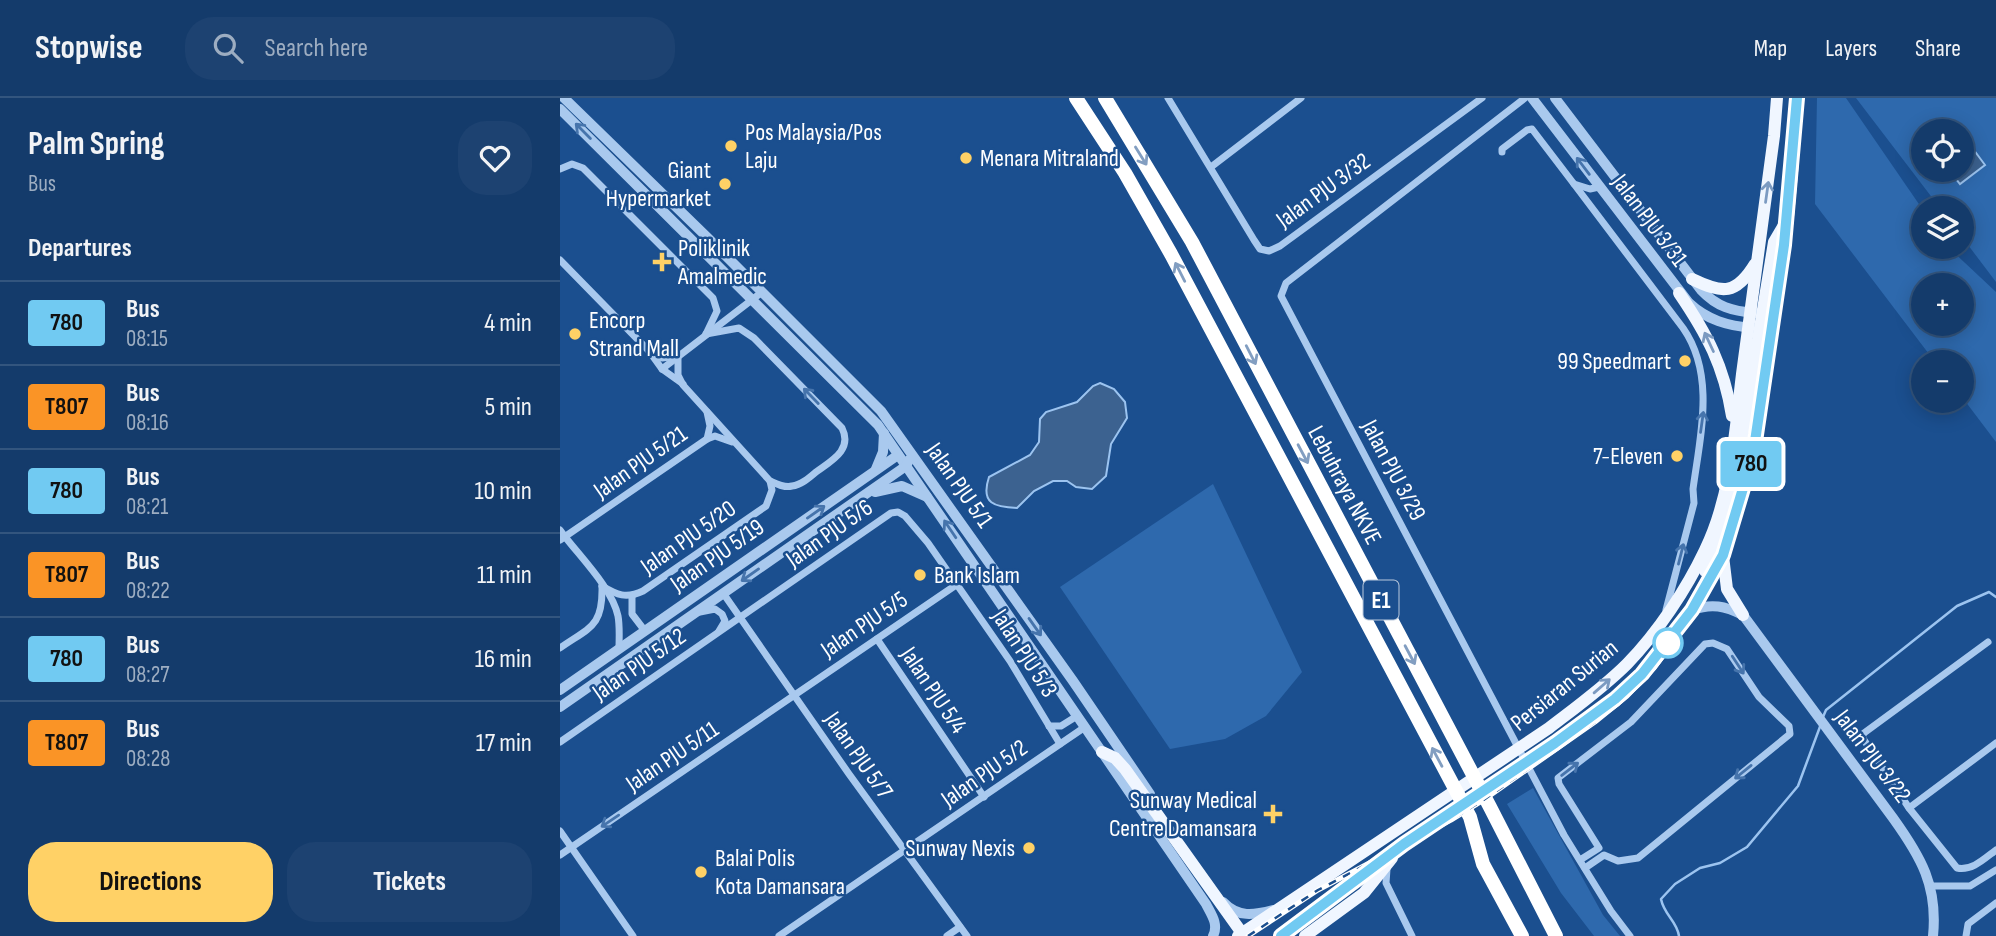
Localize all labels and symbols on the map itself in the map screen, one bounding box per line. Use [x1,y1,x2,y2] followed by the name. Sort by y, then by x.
[745,118,882,175] place label: Pos Malaysia/Pos Laju
[574,122,591,139] one-way arrow
[723,138,739,154] marker: Pos Malaysia/Pos Laju
[980,144,1119,173] place label: Menara Mitraland
[1133,146,1148,165] one-way arrow
[1270,147,1376,235] street label: Jalan PJU 3/32
[958,150,974,166] marker: Menara Mitraland
[606,156,711,213] place label: Giant Hypermarket
[1576,157,1591,175] one-way arrow
[1605,168,1694,273] street label: Jalan PJU 3/31
[717,176,733,192] marker: Giant Hypermarket
[1760,182,1773,204] one-way arrow
[677,234,767,291] place label: Poliklinik Amalmedic
[652,252,672,272] marker: Poliklinik Amalmedic
[1173,262,1186,283] one-way arrow
[589,306,679,363] place label: Encorp Strand Mall
[567,326,583,342] marker: Encorp Strand Mall
[1702,331,1715,353] one-way arrow
[1244,344,1258,365] one-way arrow
[1557,347,1671,376] place label: 99 Speedmart
[1677,353,1693,369] marker: 99 Speedmart
[803,387,820,404] one-way arrow
[1696,411,1709,434] one-way arrow
[1355,414,1432,526] street label: Jalan PJU 3/29
[587,419,693,506] street label: Jalan PJU 5/21
[1301,421,1388,550] street label: Lebuhraya NKVE
[919,436,1000,534] street label: Jalan PJU 5/1
[1711,441,1791,487] line badge: 780
[1593,442,1663,471] place label: 7-Eleven
[1296,444,1310,464] one-way arrow
[1669,448,1685,464] marker: 7-Eleven
[779,493,878,574] street label: Jalan PJU 5/6
[634,494,741,581] street label: Jalan PJU 5/20
[806,505,825,519] one-way arrow
[664,513,770,599] street label: Jalan PJU 5/19
[943,520,957,539] one-way arrow
[1675,543,1688,565] one-way arrow
[934,561,1020,590] place label: Bank Islam
[912,567,928,583] marker: Bank Islam
[741,568,760,582] one-way arrow
[1364,580,1398,620] road number: E1
[815,585,913,665] street label: Jalan PJU 5/5
[985,603,1064,703] street label: Jalan PJU 5/3
[1028,617,1042,636] one-way arrow
[586,622,692,708] street label: Jalan PJU 5/12
[1653,628,1683,658] unlabelled marker
[1505,633,1624,737] street label: Persiaran Surian
[894,641,973,739] street label: Jalan PJU 5/4
[1404,644,1417,665] one-way arrow
[1731,655,1745,675] one-way arrow
[1593,678,1611,694] one-way arrow
[1828,703,1917,809] street label: Jalan PJU 3/22
[818,705,899,805] street label: Jalan PJU 5/7
[620,715,725,799] street label: Jalan PJU 5/11
[935,733,1033,814] street label: Jalan PJU 5/2
[1430,747,1444,768] one-way arrow
[1560,762,1579,777] one-way arrow
[1735,764,1753,780] one-way arrow
[1109,786,1257,843] place label: Sunway Medical Centre Damansara
[1263,804,1283,824] marker: Sunway Medical Centre Damansara
[601,814,620,828] one-way arrow
[905,834,1015,863] place label: Sunway Nexis
[1021,840,1037,856] marker: Sunway Nexis
[715,844,845,901] place label: Balai Polis Kota Damansara
[693,864,709,880] marker: Balai Polis Kota Damansara

